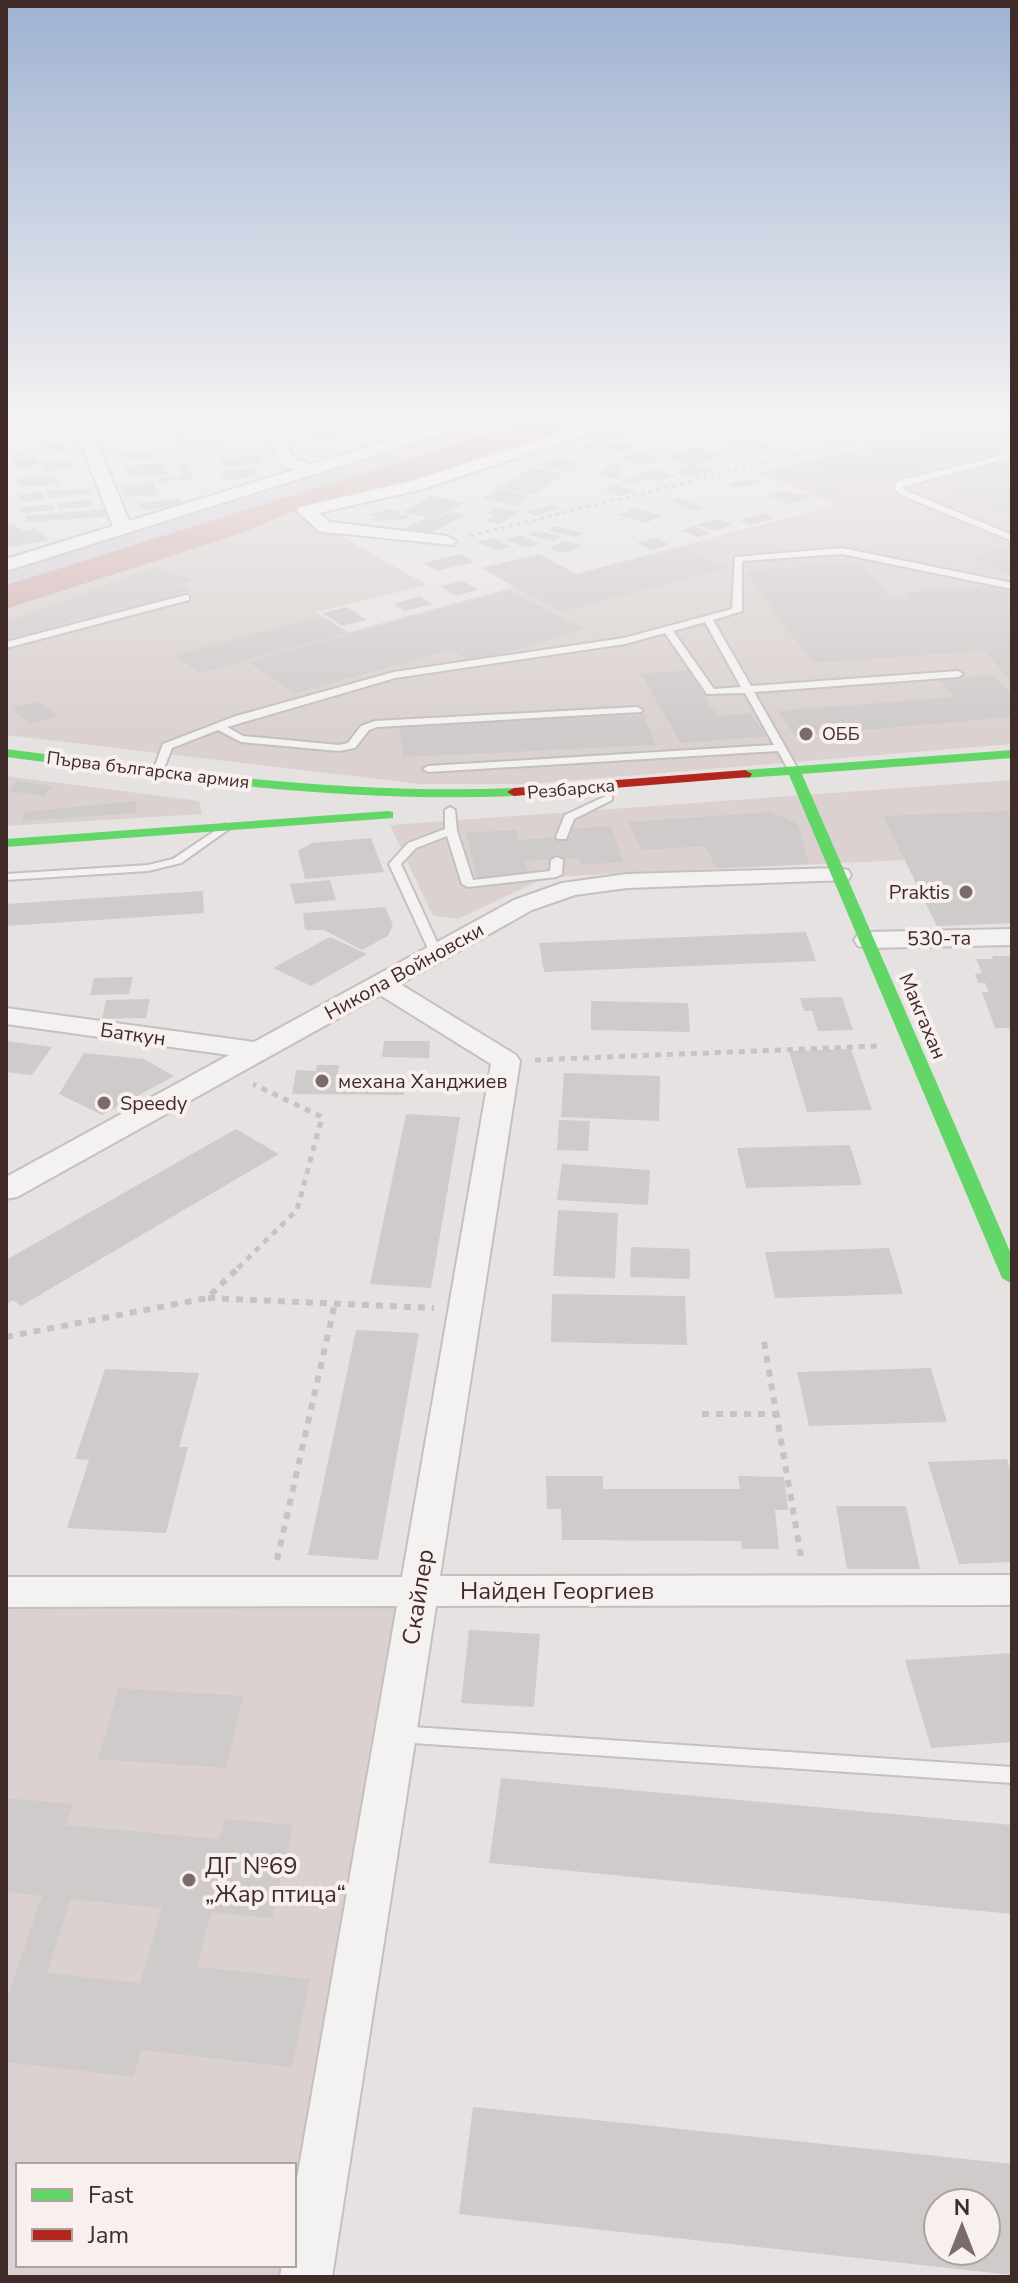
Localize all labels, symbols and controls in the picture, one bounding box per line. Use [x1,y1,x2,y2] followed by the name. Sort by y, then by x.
[822,722,860,746] place label: ОББ
[797,725,815,743] marker: ОББ
[45,746,251,794] street label: Първа българска армия
[526,773,616,805] street label: Резбарска
[889,879,950,906] place label: Praktis
[957,883,975,901] marker: Praktis
[320,916,489,1026] street label: Никола Войновски
[907,924,971,953] street label: 530-та
[892,969,953,1063] street label: Макгахан
[99,1017,167,1052] street label: Баткун
[338,1068,507,1095] place label: механа Ханджиев
[313,1072,331,1090] marker: механа Ханджиев
[120,1090,188,1117] place label: Speedy
[95,1094,113,1112] marker: Speedy
[395,1547,441,1647] street label: Скайлер
[460,1575,654,1607] street label: Найден Георгиев
[205,1850,346,1910] place label: ДГ №69 „Жар птица“
[180,1871,198,1889] marker: ДГ №69 „Жар птица“
[16,2163,296,2267] legend
[88,2179,134,2211] text: Fast
[922,2187,1002,2267] north arrow
[954,2193,970,2223] text: N
[87,2219,129,2251] text: Jam

